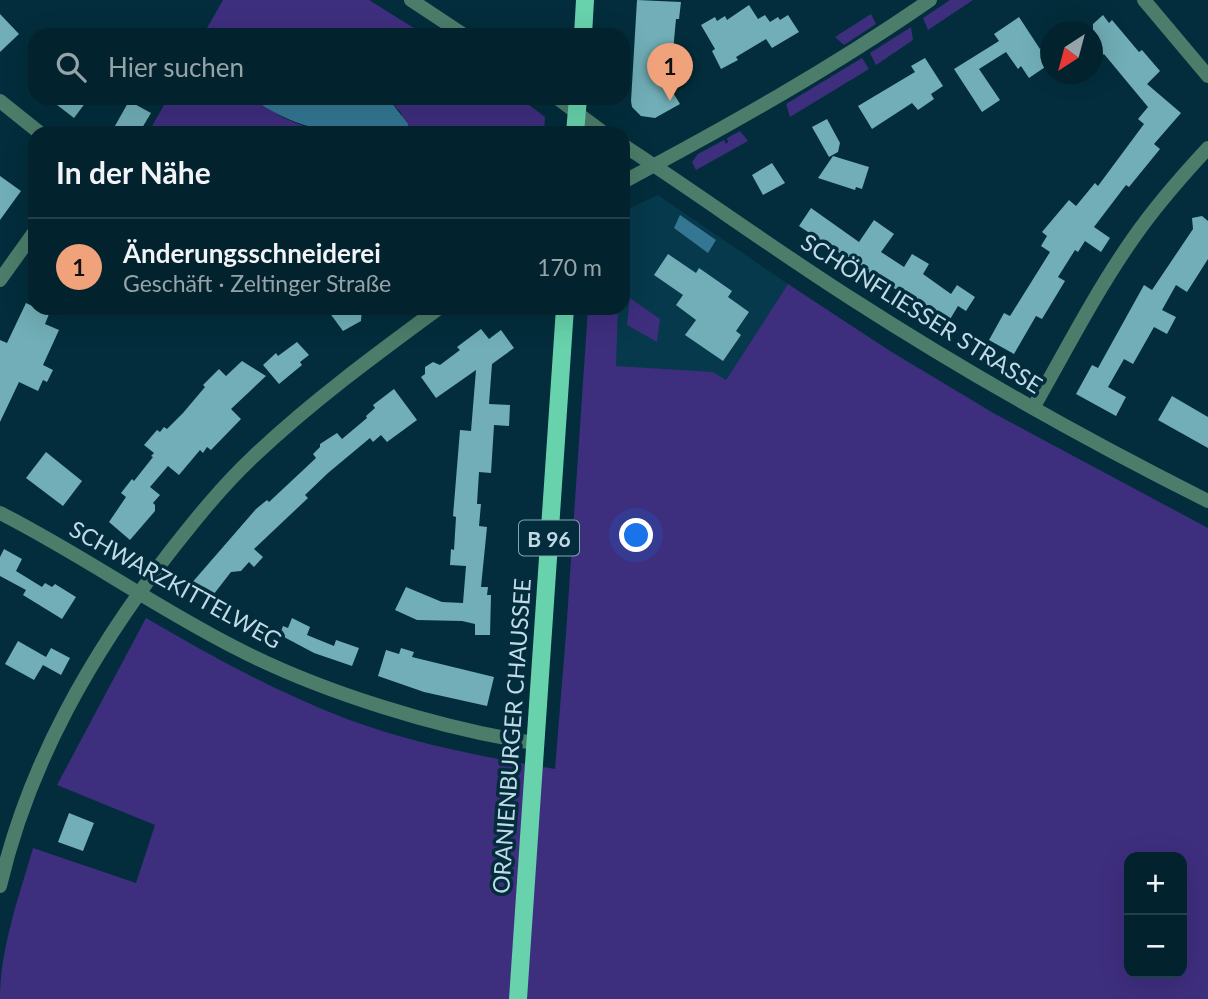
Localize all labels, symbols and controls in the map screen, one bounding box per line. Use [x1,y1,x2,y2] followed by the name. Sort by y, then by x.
[1040,21,1103,84] north arrow
[28,28,630,105] search box
[647,43,693,101] pin: 1
[52,48,90,86] icon: search
[108,51,244,83] text: Hier suchen
[56,154,211,190] text: In der Nähe
[796,227,1048,399] street label: SCHÖNFLIESSER STRASSE
[123,237,381,269] text: Änderungsschneiderei
[72,253,86,281] text: 1
[537,253,602,281] text: 170 m
[123,269,391,297] text: Geschäft · Zeltinger Straße
[65,514,287,654] street label: SCHWARZKITTELWEG
[619,518,653,552] your location
[519,520,579,556] road number: B 96
[486,577,536,895] street label: ORANIENBURGER CHAUSSEE
[1124,852,1187,978] map controls
[1124,852,1187,915] button: +
[1124,915,1187,978] button: −

